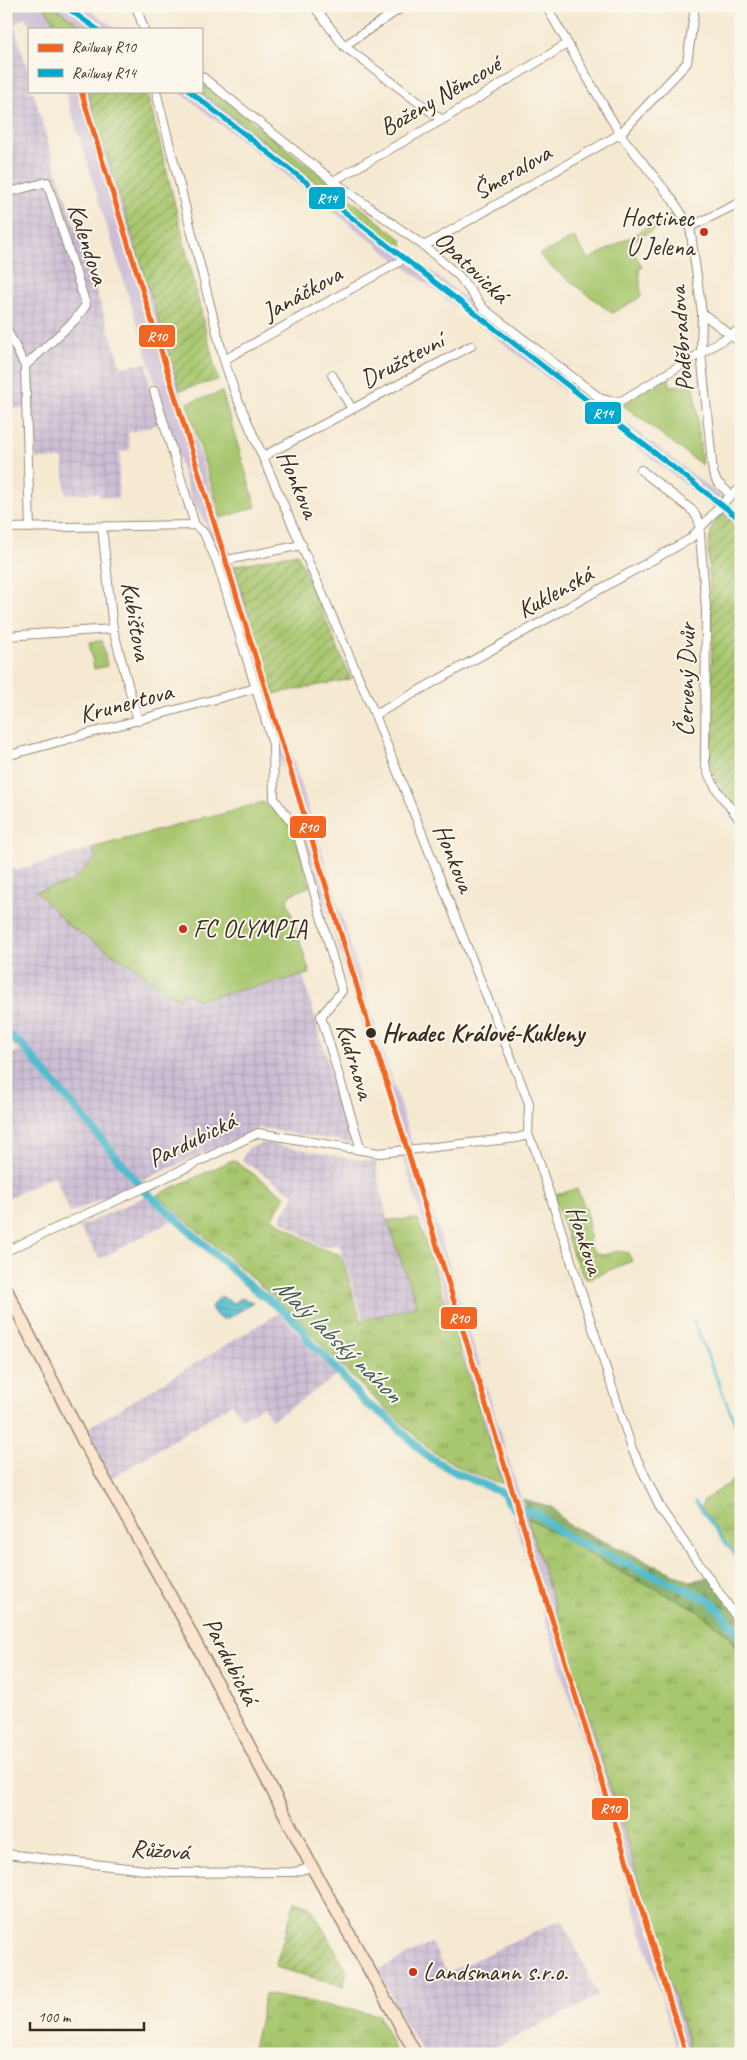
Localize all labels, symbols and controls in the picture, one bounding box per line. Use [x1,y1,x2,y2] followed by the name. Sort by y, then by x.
[28,28,202,92] legend
[72,38,137,57] text: Railway R10
[374,47,510,144] street label: Boženy Němcové
[72,64,137,83] text: Railway R14
[467,136,559,207] street label: Šmeralova
[308,186,346,210] line badge: R14
[317,190,339,207] text: R14
[60,199,117,291] street label: Kalendova
[621,202,697,263] place label: Hostinec U Jelena
[428,224,518,312] street label: Opatovická
[698,226,710,238] marker: Hostinec U Jelena
[256,257,349,328] street label: Janáčkova
[661,282,701,393] street label: Poděbradova
[355,322,454,395] street label: Družstevní
[138,324,176,348] line badge: R10
[147,328,169,345] text: R10
[584,401,622,425] line badge: R14
[593,405,615,422] text: R14
[269,445,328,525] street label: Honkova
[511,557,600,626] street label: Kuklenská
[113,579,159,665] street label: Kubištova
[669,620,703,737] street label: Červený Dvůr
[76,675,178,731] street label: Krunertova
[289,815,327,839] line badge: R10
[298,819,320,836] text: R10
[426,819,483,899] street label: Honkova
[193,913,307,945] place label: FC OLYMPIA
[177,923,189,935] marker: FC OLYMPIA
[382,1017,586,1049] place label: Hradec Králové-Kukleny
[328,1019,382,1105] street label: Kudrnova
[364,1026,378,1040] marker: Hradec Králové-Kukleny
[143,1104,243,1175] street label: Pardubická
[559,1201,612,1281] street label: Honkova
[267,1270,411,1411] water label: Malý labský náhon
[440,1306,478,1330] line badge: R10
[449,1310,471,1327] text: R10
[195,1612,268,1712] street label: Pardubická
[591,1797,629,1821] line badge: R10
[600,1800,622,1817] text: R10
[130,1832,192,1868] street label: Růžová
[423,1956,568,1988] place label: Landsmann s.r.o.
[407,1966,419,1978] marker: Landsmann s.r.o.
[30,2000,144,2032] scale bar
[38,2008,72,2027] text: 100 m

